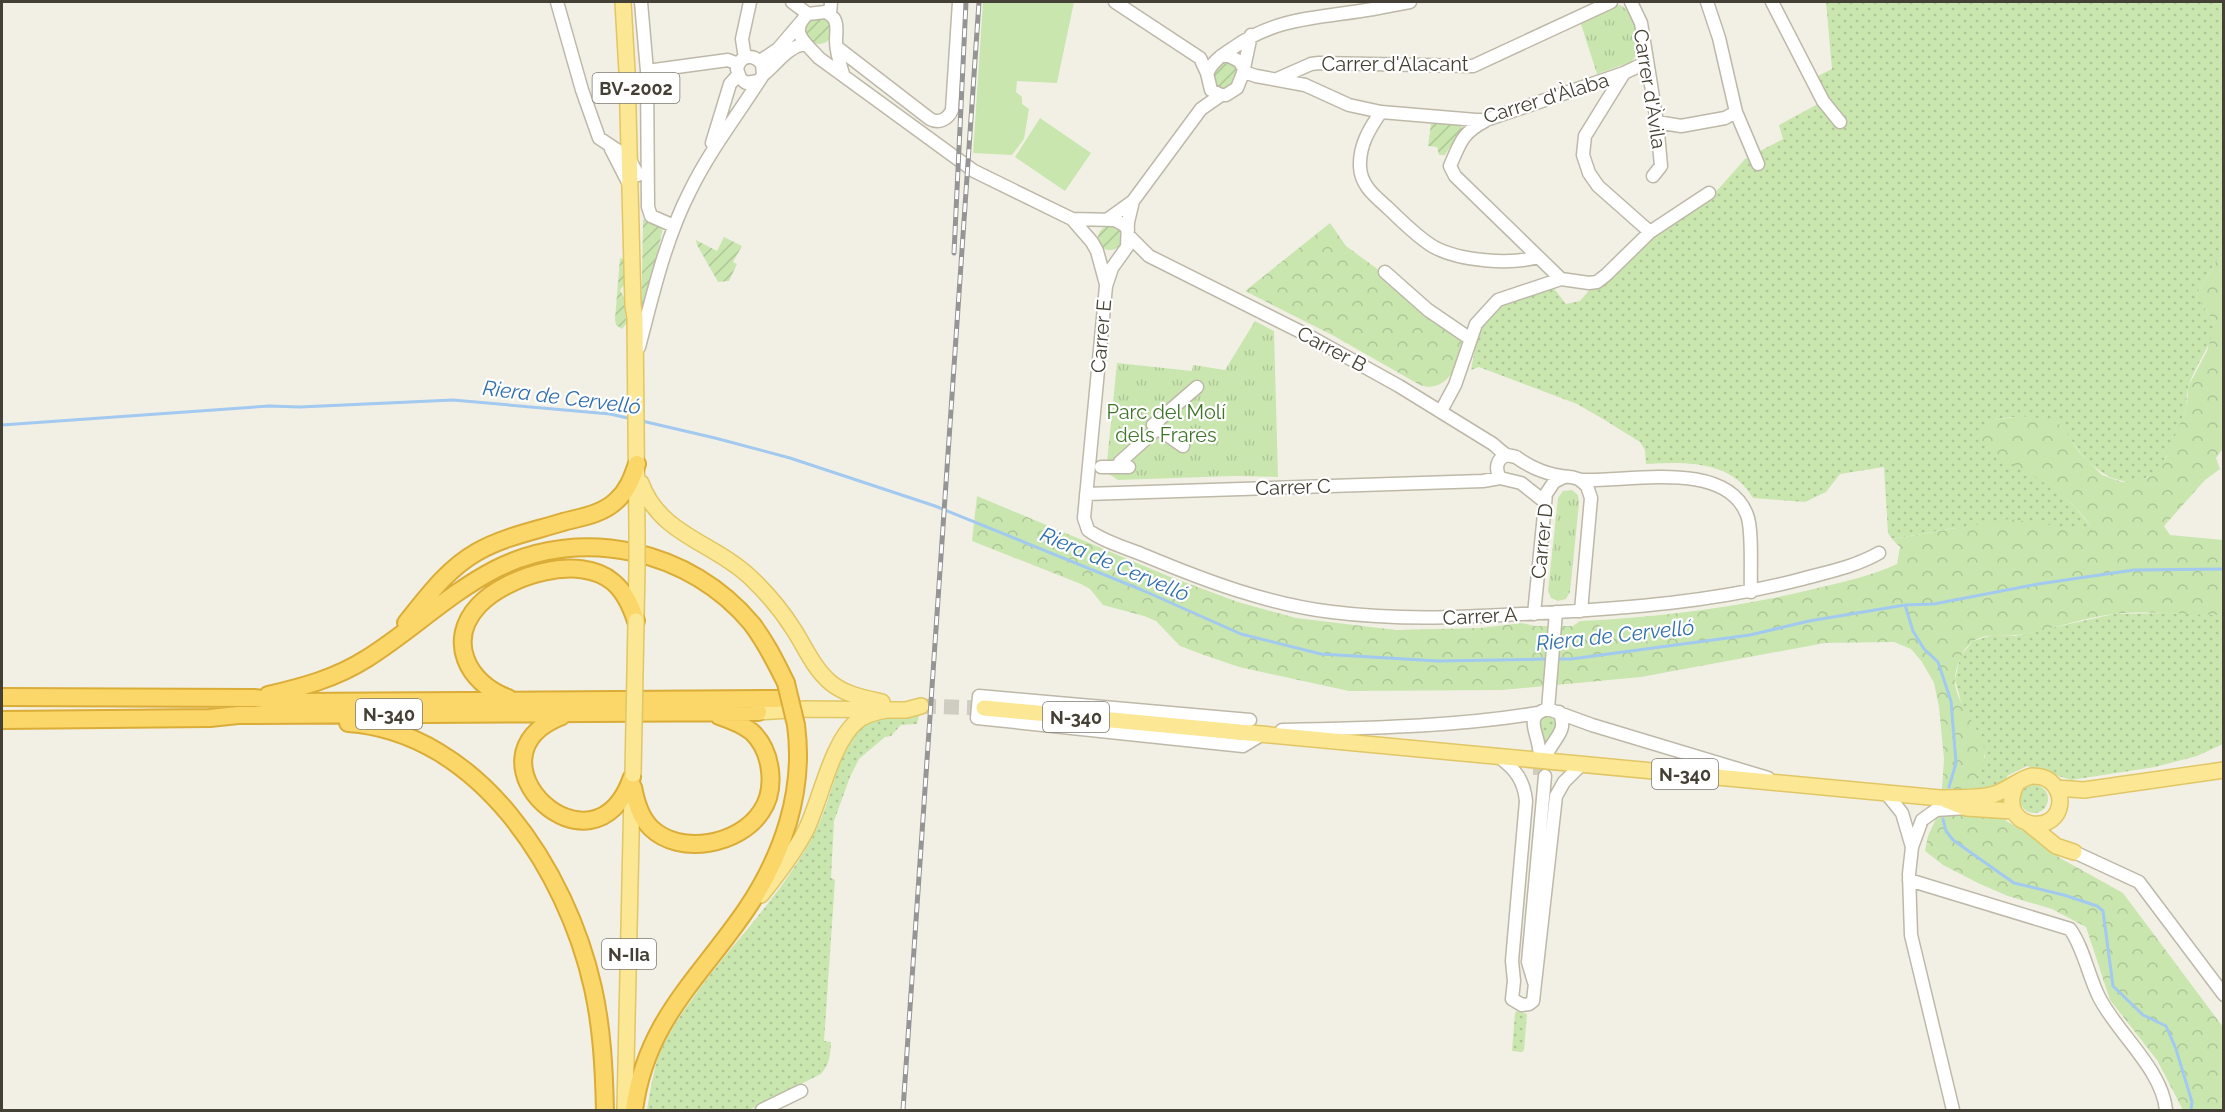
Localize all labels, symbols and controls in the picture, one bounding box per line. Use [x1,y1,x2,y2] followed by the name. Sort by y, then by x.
[1629,27,1671,151] street label: Carrer d'Àvila
[1322,52,1469,76] street label: Carrer d'Alacant
[1480,68,1612,128] street label: Carrer d'Àlaba
[592,73,680,103] road number: BV-2002
[1086,298,1116,374] street label: Carrer E
[1293,321,1371,377] street label: Carrer B
[481,375,643,419] water label: Riera de Cervelló
[1106,400,1226,447] park label: Parc del Molí dels Frares
[1255,474,1331,500] street label: Carrer C
[1526,502,1558,580] street label: Carrer D
[1037,521,1193,607] water label: Riera de Cervelló
[1442,602,1518,630] street label: Carrer A
[1535,614,1695,656] water label: Riera de Cervelló
[356,699,422,729] road number: N-340
[1043,702,1109,732] road number: N-340
[1652,759,1718,789] road number: N-340
[602,939,656,969] road number: N-IIa

